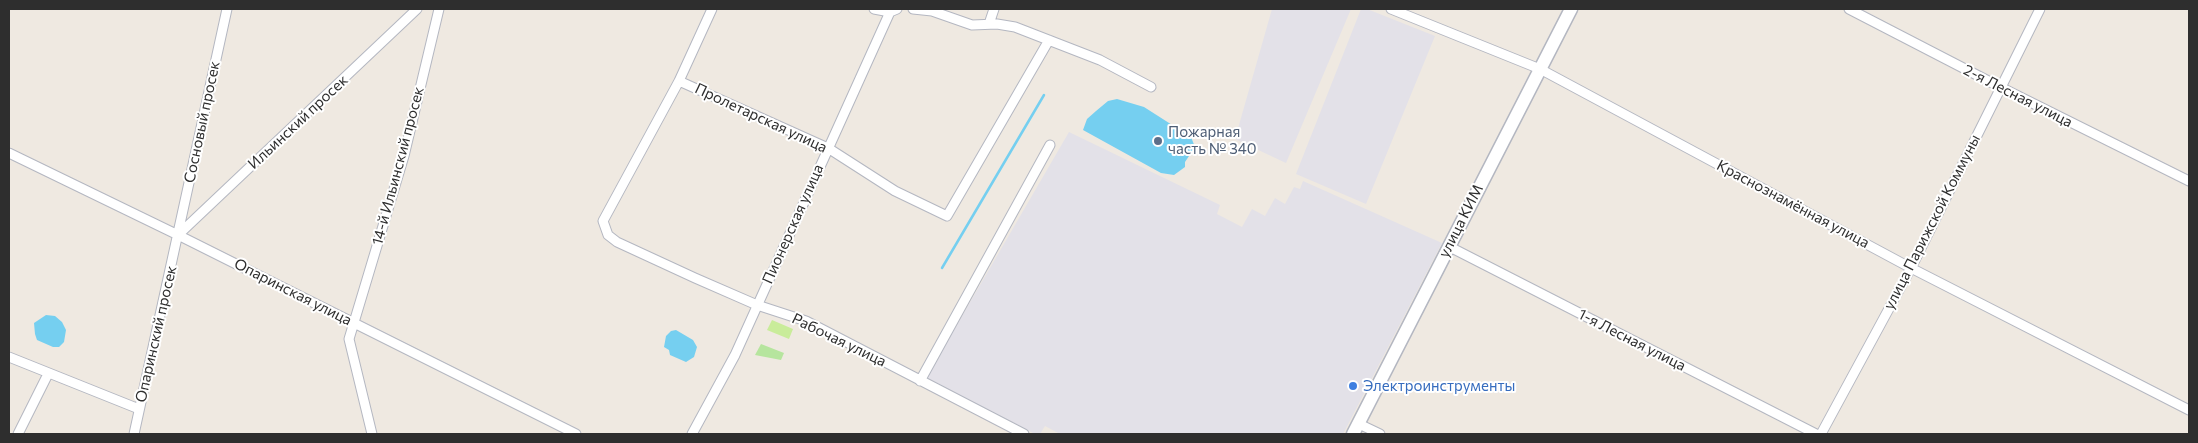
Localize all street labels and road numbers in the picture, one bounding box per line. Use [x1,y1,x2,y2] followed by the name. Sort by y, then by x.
[180,59,224,185] street label: Сосновый просек
[1960,61,2076,131] street label: 2-я Лесная улица
[244,71,352,173] street label: Ильинский просек
[692,79,830,157] street label: Пролетарская улица
[368,85,428,247] street label: 14-й Ильинский просек
[1880,131,1984,313] street label: улица Парижской Коммуны
[1714,156,1872,252] street label: Краснознамённая улица
[759,161,827,287] street label: Пионерская улица
[1435,181,1487,261] street label: улица КИМ
[231,255,355,329] street label: Опаринская улица
[132,264,180,404] street label: Опаринский просек
[1575,305,1689,375] street label: 1-я Лесная улица
[789,309,889,371] street label: Рабочая улица

